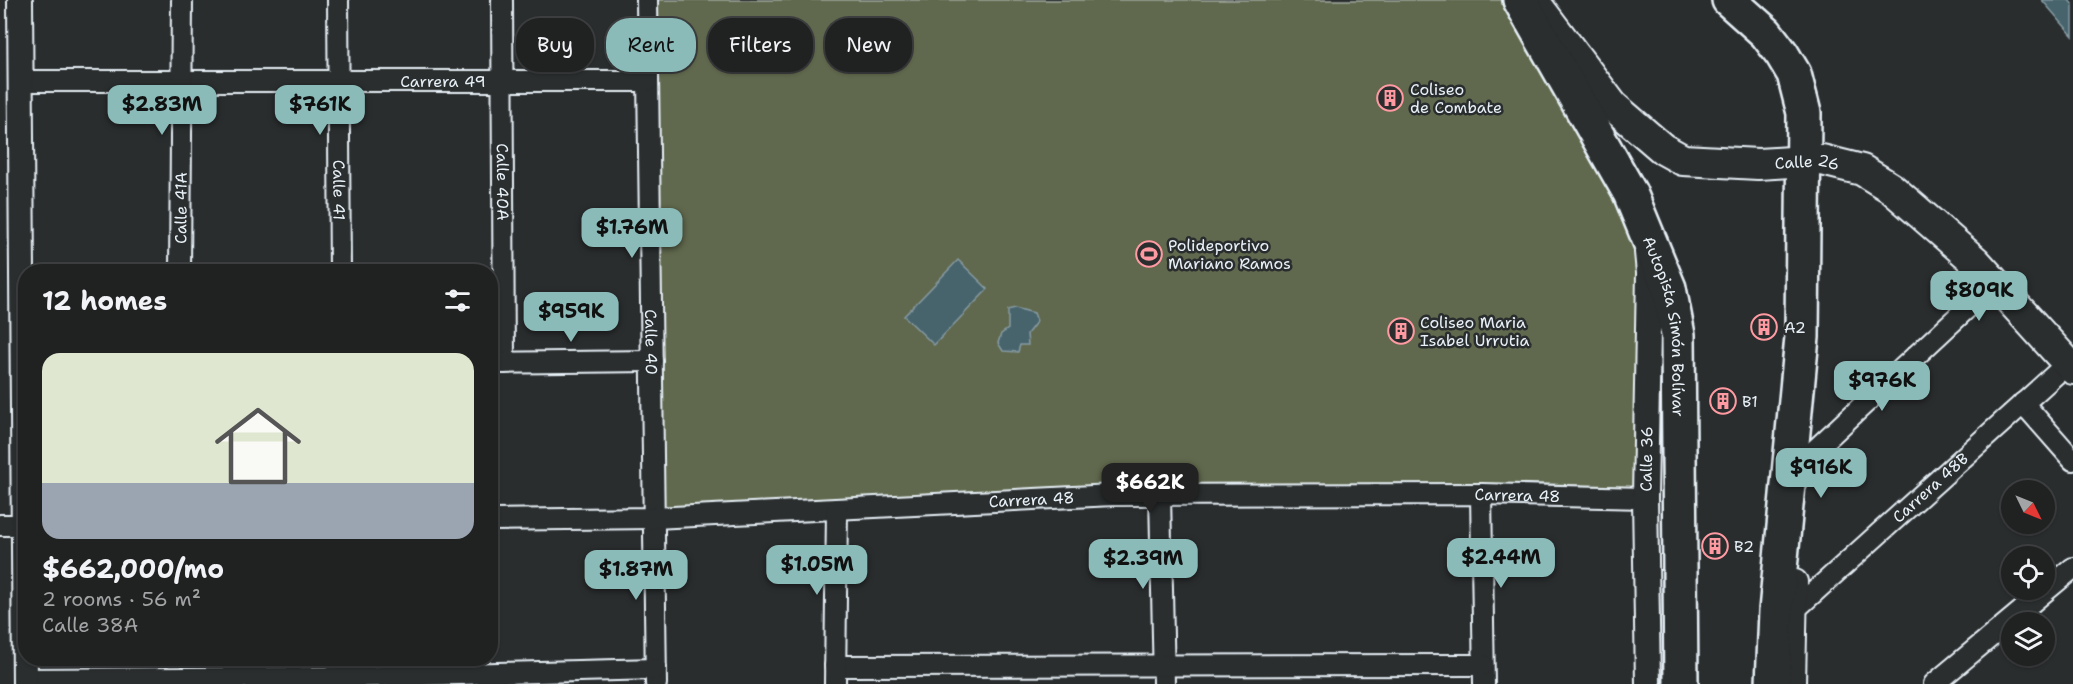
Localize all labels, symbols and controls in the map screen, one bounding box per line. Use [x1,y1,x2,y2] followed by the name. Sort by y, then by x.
[516,18,594,72] chip: Buy
[606,18,696,72] chip: Rent
[708,18,813,72] chip: Filters
[825,18,912,72] chip: New
[400,71,486,92] street label: Carrera 49
[1410,79,1502,118] place label: Coliseo de Combate
[1375,83,1405,113] building icon: Coliseo de Combate
[113,85,211,136] pin: $2.83M
[278,85,362,136] pin: $761K
[122,91,202,117] text: $2.83M
[289,91,351,117] text: $761K
[492,143,513,221] street label: Calle 40A
[1774,149,1842,175] street label: Calle 26
[328,160,350,220] street label: Calle 41
[170,172,192,244] street label: Calle 41A
[583,208,681,259] pin: $1.76M
[595,214,669,240] text: $1.76M
[1638,233,1689,417] street label: Autopista Simón Bolívar
[1168,235,1291,274] place label: Polideportivo Mariano Ramos
[1134,239,1164,269] sports icon: Polideportivo Mariano Ramos
[1937,271,2021,322] pin: $809K
[1944,277,2014,303] text: $809K
[42,283,167,318] text: 12 homes
[441,284,474,317] icon: filters
[529,292,613,343] pin: $959K
[538,298,604,324] text: $959K
[640,309,662,375] street label: Calle 40
[1420,312,1530,351] place label: Coliseo Maria Isabel Urrutia
[1749,312,1779,342] building icon: A2
[1386,316,1416,346] building icon: Coliseo Maria Isabel Urrutia
[1784,317,1806,338] place label: A2
[1840,361,1924,412] pin: $976K
[1848,367,1916,393] text: $976K
[1708,386,1738,416] building icon: B1
[1742,391,1758,412] place label: B1
[204,392,312,500] icon: home
[1635,426,1658,492] street label: Calle 36
[1779,448,1863,499] pin: $916K
[1888,448,1973,527] street label: Carrera 48B
[1790,454,1852,480] text: $916K
[1108,463,1192,514] pin: $662K
[1116,469,1184,495] text: $662K
[2001,480,2055,534] north arrow
[2001,480,2055,666] map controls
[1474,484,1561,507] street label: Carrera 48
[988,487,1075,512] street label: Carrera 48
[1700,531,1730,561] building icon: B2
[1734,536,1754,557] place label: B2
[1452,538,1550,589] pin: $2.44M
[1094,539,1192,590] pin: $2.39M
[1461,544,1541,570] text: $2.44M
[768,545,866,596] pin: $1.05M
[1103,545,1183,571] text: $2.39M
[2001,546,2055,600] button: locate
[587,550,685,601] pin: $1.87M
[42,551,224,586] text: $662,000/mo
[780,551,854,577] text: $1.05M
[599,556,673,582] text: $1.87M
[42,586,201,612] text: 2 rooms · 56 m²
[42,612,138,638] text: Calle 38A
[2001,612,2055,666] button: layers

